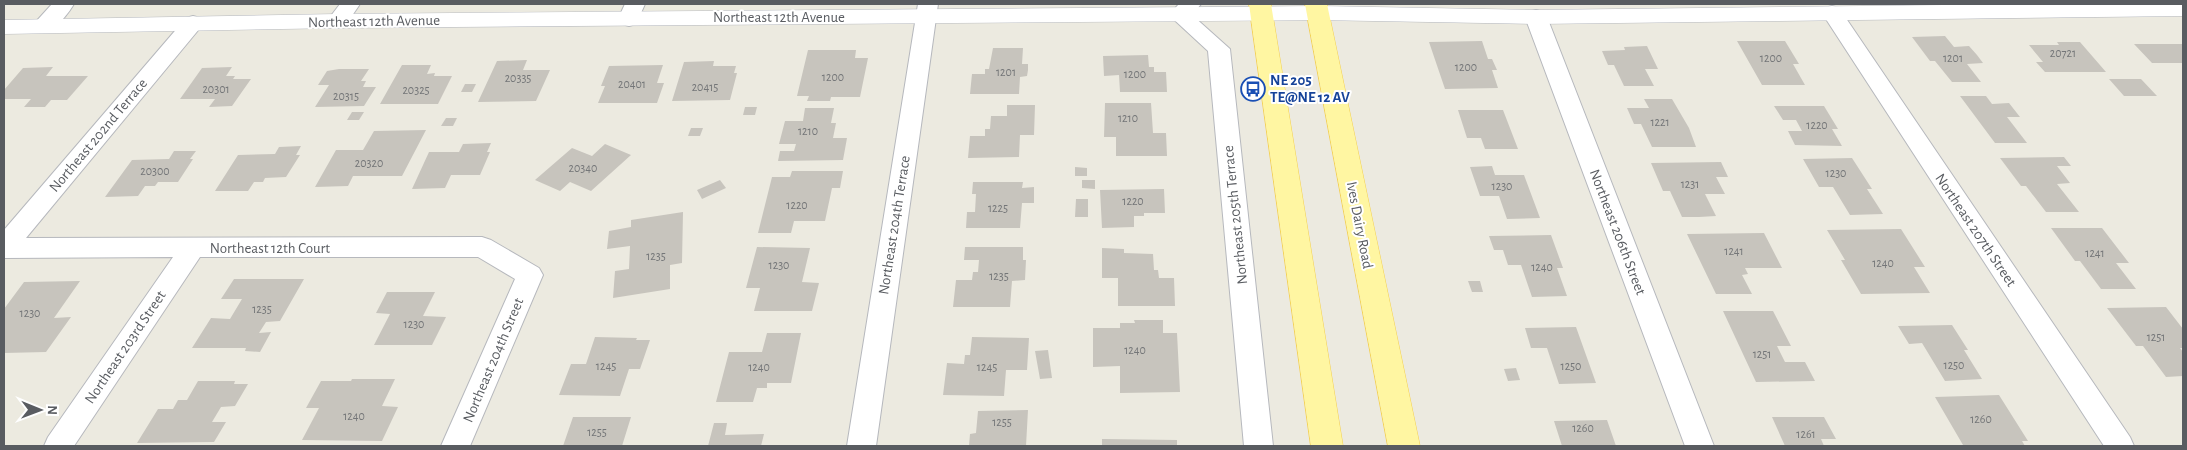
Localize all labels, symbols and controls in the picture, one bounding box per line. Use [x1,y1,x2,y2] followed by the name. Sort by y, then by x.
[713,10,845,25] street label: Northeast 12th Avenue
[308,13,440,30] street label: Northeast 12th Avenue
[2050,47,2076,59] house number: 20721
[1760,52,1782,64] house number: 1200
[1943,52,1963,64] house number: 1201
[1455,61,1477,73] house number: 1200
[996,66,1016,78] house number: 1201
[1124,68,1146,80] house number: 1200
[822,71,844,83] house number: 1200
[505,72,531,84] house number: 20335
[1270,73,1350,105] place label: NE 205 TE@NE 12 AV
[47,76,150,195] street label: Northeast 202nd Terrace
[1240,76,1266,102] bus stop icon: NE 205 TE@NE 12 AV
[618,78,646,90] house number: 20401
[692,81,718,93] house number: 20415
[202,83,230,95] house number: 20301
[402,84,430,96] house number: 20325
[333,90,359,102] house number: 20315
[1118,112,1138,124] house number: 1210
[1650,116,1670,128] house number: 1221
[1806,119,1828,131] house number: 1220
[798,125,818,137] house number: 1210
[1221,145,1250,285] street label: Northeast 205th Terrace
[876,154,913,296] street label: Northeast 204th Terrace
[355,157,383,169] house number: 20320
[569,162,597,174] house number: 20340
[140,165,170,177] house number: 20300
[1587,167,1649,297] street label: Northeast 206th Street
[1826,167,1846,179] house number: 1230
[1932,171,2019,290] street label: Northeast 207th Street
[1681,178,1699,190] house number: 1231
[1344,180,1375,270] street label: Ives Dairy Road
[1492,180,1512,192] house number: 1230
[1122,195,1144,207] house number: 1220
[786,199,808,211] house number: 1220
[988,202,1008,214] house number: 1225
[210,241,330,256] street label: Northeast 12th Court
[1724,245,1744,257] house number: 1241
[2085,247,2105,259] house number: 1241
[646,250,666,262] house number: 1235
[1872,257,1894,269] house number: 1240
[769,259,789,271] house number: 1230
[1531,261,1553,273] house number: 1240
[989,270,1009,282] house number: 1235
[82,288,169,406] street label: Northeast 203rd Street
[460,296,527,425] street label: Northeast 204th Street
[252,303,272,315] house number: 1235
[20,307,40,319] house number: 1230
[404,318,424,330] house number: 1230
[2147,331,2165,343] house number: 1251
[1124,344,1146,356] house number: 1240
[1753,348,1771,360] house number: 1251
[1944,359,1964,371] house number: 1250
[596,360,616,372] house number: 1245
[1561,360,1581,372] house number: 1250
[748,361,770,373] house number: 1240
[977,361,997,373] house number: 1245
[15,385,65,435] north arrow
[45,405,59,415] text: N
[343,410,365,422] house number: 1240
[1970,413,1992,425] house number: 1260
[992,416,1012,428] house number: 1255
[1572,422,1594,434] house number: 1260
[587,426,607,438] house number: 1255
[1796,428,1816,440] house number: 1261

